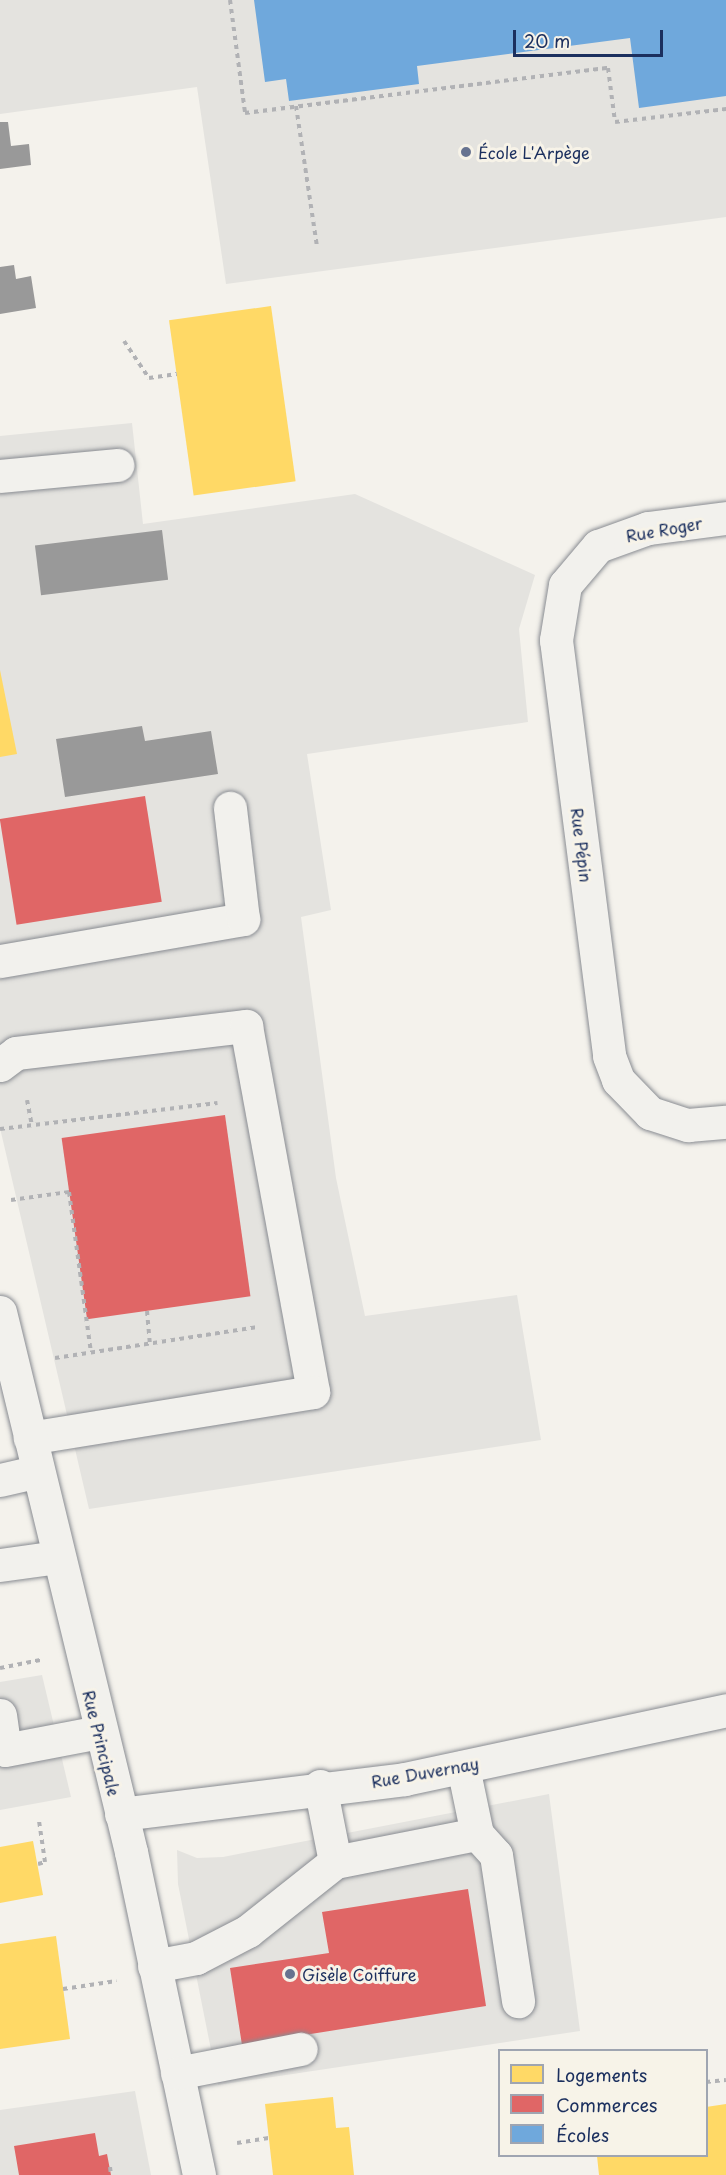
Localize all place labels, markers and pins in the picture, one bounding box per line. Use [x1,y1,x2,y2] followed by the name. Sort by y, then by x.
[478,142,591,162] place label: École L'Arpège
[459,145,473,159] marker: École L'Arpège
[302,1964,417,1984] place label: Gisèle Coiffure
[283,1967,297,1981] marker: Gisèle Coiffure

